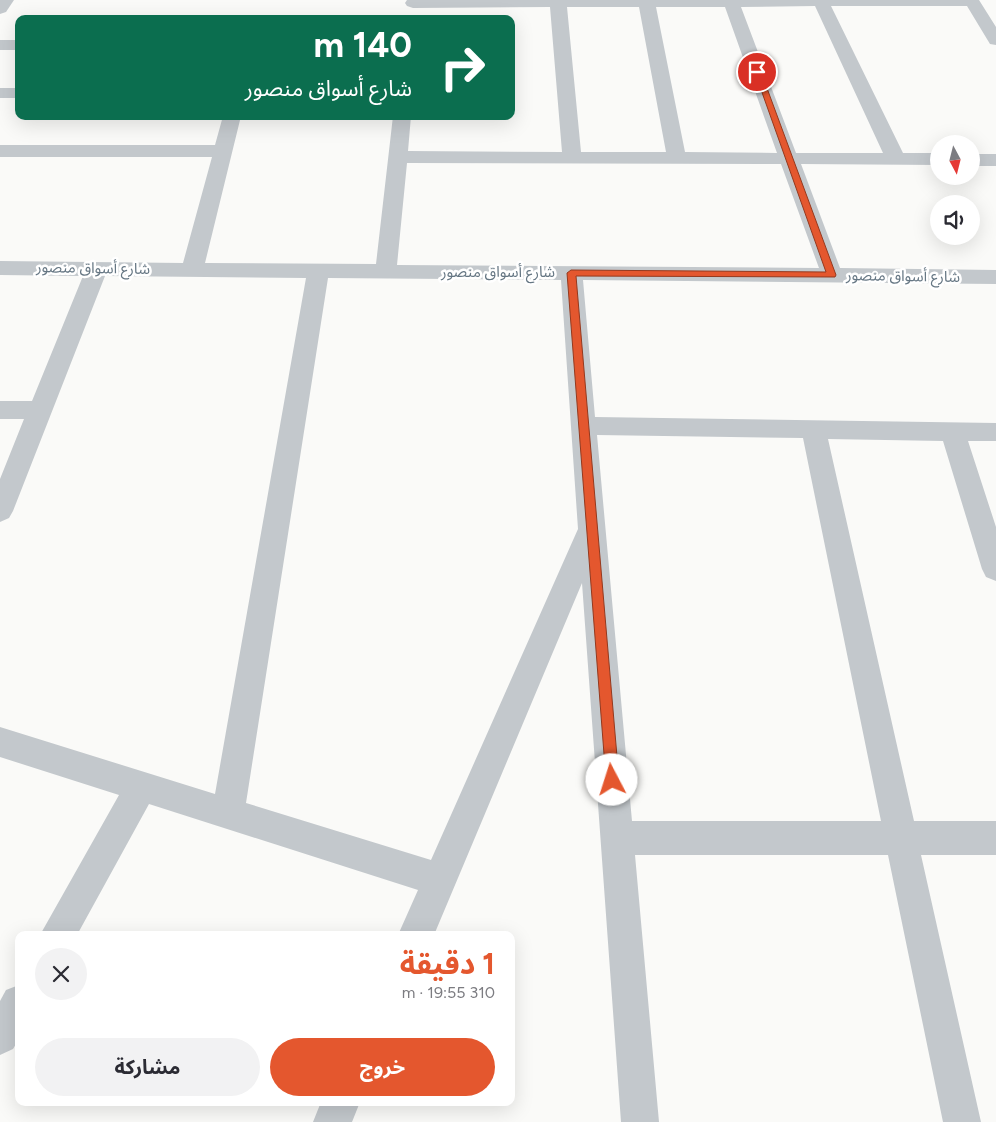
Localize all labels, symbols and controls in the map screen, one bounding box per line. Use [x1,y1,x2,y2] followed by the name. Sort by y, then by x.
[314,24,412,66] text: 140 m
[430,35,495,100] icon: right
[736,51,778,93] pin
[743,58,771,86] icon: arrive
[245,75,412,102] text: شارع أسواق منصور
[930,135,980,185] north arrow
[930,135,980,245] map controls
[930,195,980,245] button: sound
[35,258,150,281] street label: شارع أسواق منصور
[440,263,555,284] street label: شارع أسواق منصور
[845,266,960,289] street label: شارع أسواق منصور
[585,753,637,805] position arrow
[400,945,495,982] text: 1 دقيقة
[35,948,87,1000] button: close
[402,983,495,1002] text: 310 m · 19:55
[35,1038,260,1096] button: مشاركة
[270,1038,495,1096] button: خروج

